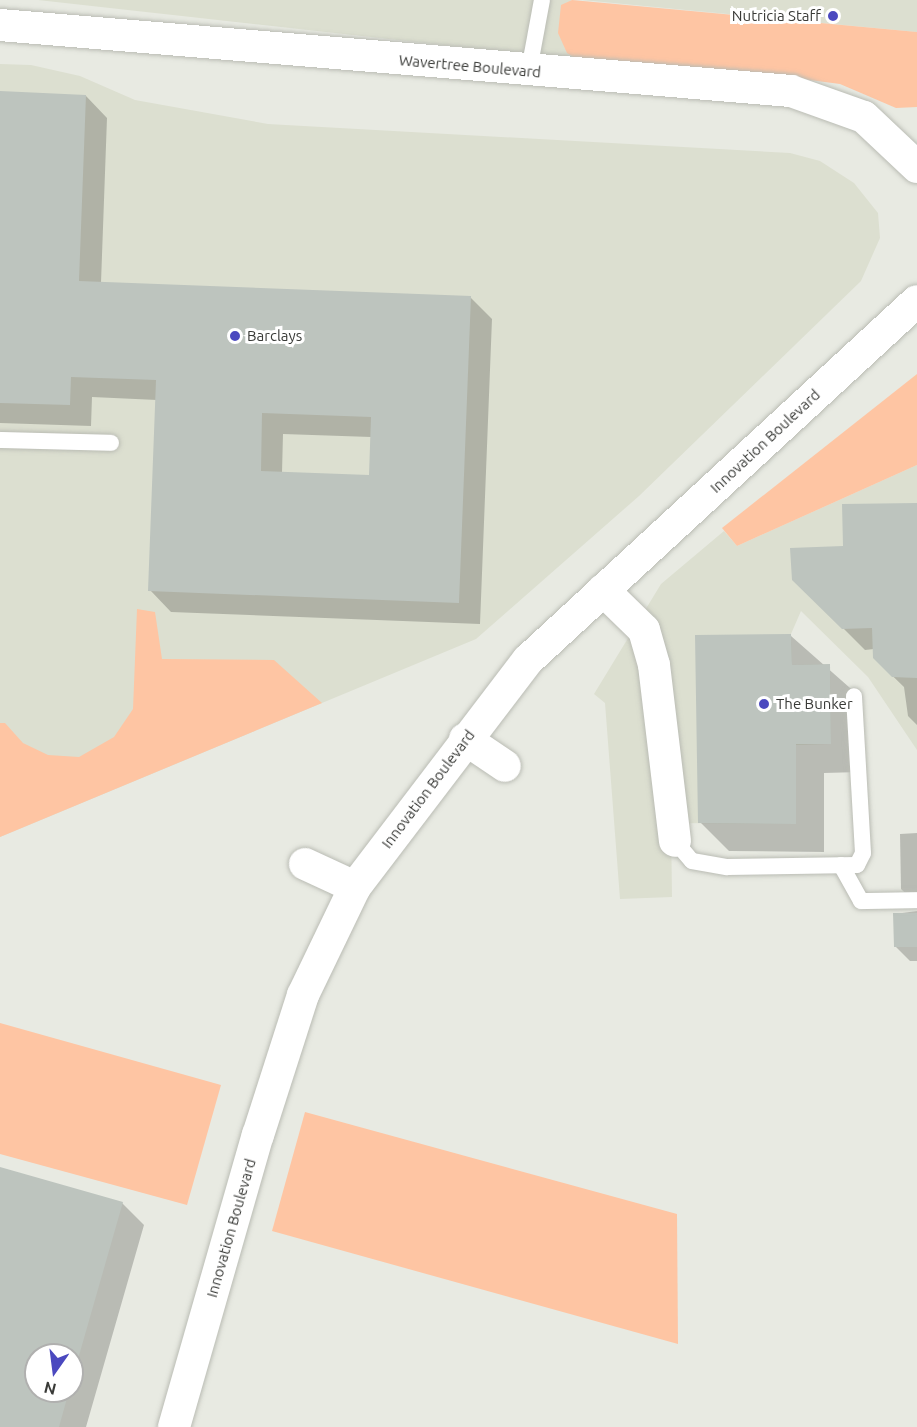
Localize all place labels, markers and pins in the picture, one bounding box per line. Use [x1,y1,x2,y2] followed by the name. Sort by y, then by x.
[732,7,821,25] place label: Nutricia Staff
[826,9,840,23] marker: Nutricia Staff
[247,327,302,345] place label: Barclays
[228,329,242,343] marker: Barclays
[776,695,853,713] place label: The Bunker
[757,697,771,711] marker: The Bunker

